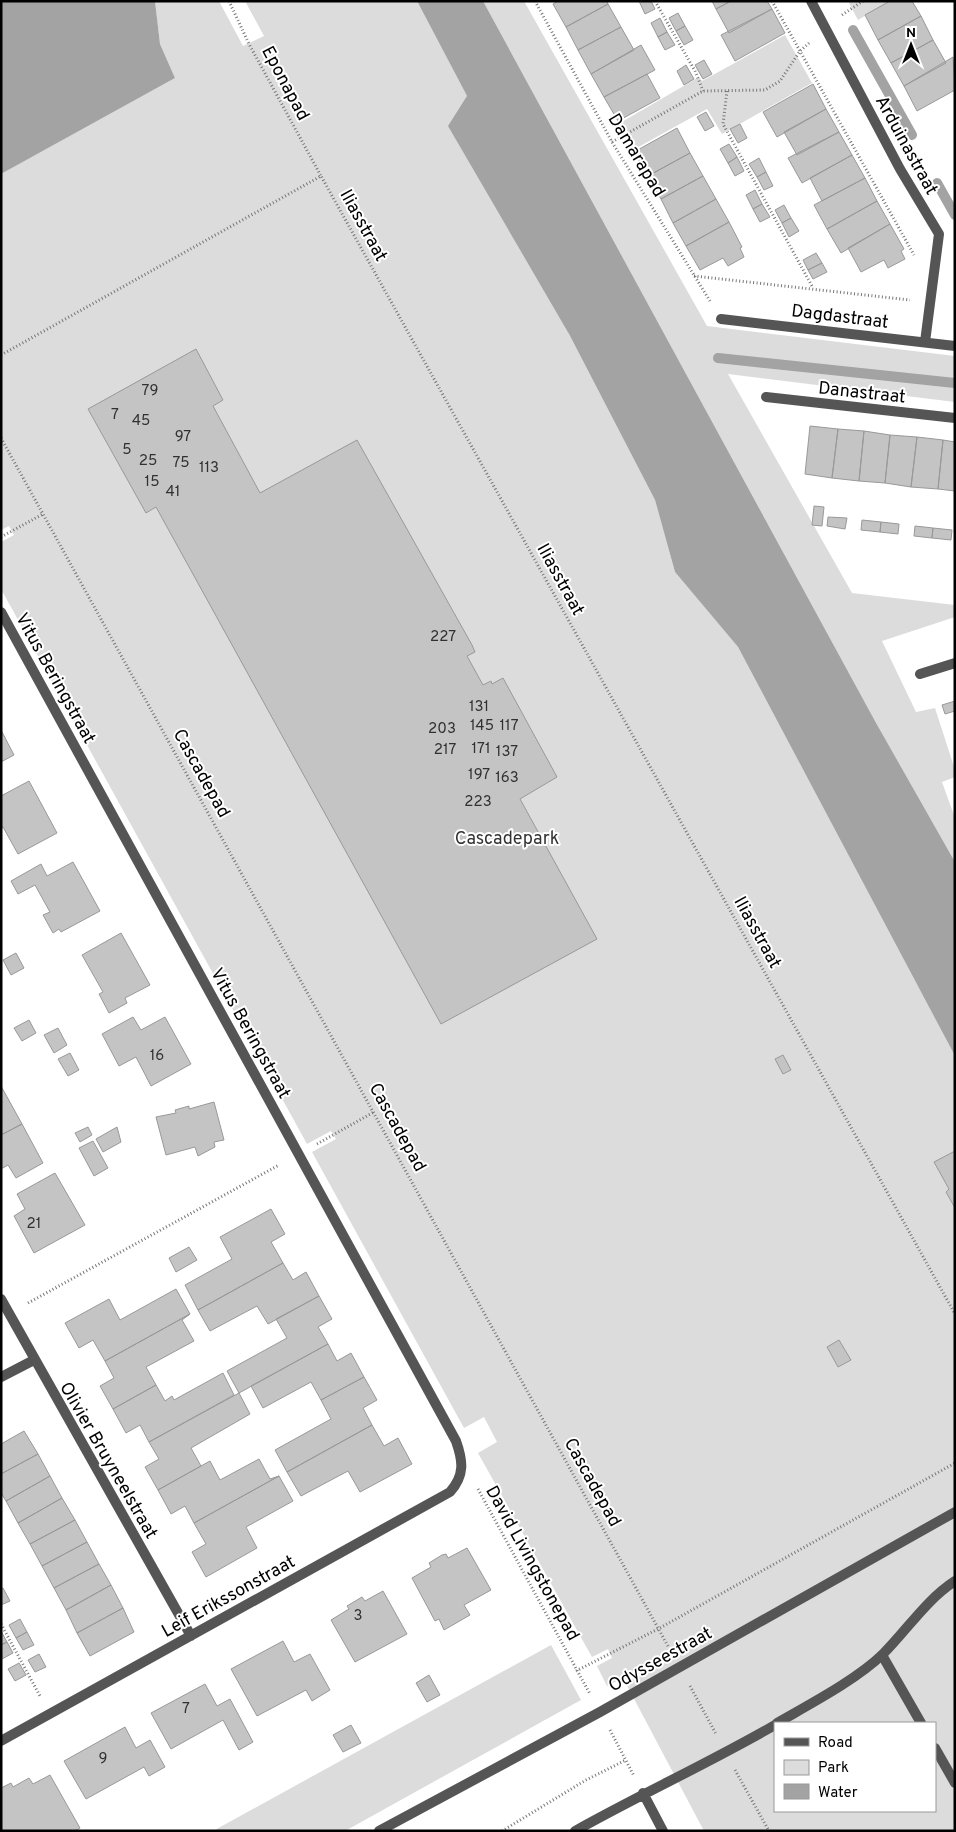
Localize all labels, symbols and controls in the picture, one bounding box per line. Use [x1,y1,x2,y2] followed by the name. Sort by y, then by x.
[886,20,936,70] north arrow
[906,25,916,42] text: N
[255,42,314,125] street label: Eponapad
[869,92,942,199] street label: Arduinastraat
[602,110,670,202] street label: Damarapad
[334,186,392,266] street label: Iliasstraat
[790,300,890,335] street label: Dagdastraat
[817,377,907,410] street label: Danastraat
[142,382,158,401] house number: 79
[111,406,119,425] house number: 7
[132,412,150,431] house number: 45
[175,428,191,447] house number: 97
[122,441,132,460] house number: 5
[139,452,157,471] house number: 25
[172,454,190,473] house number: 75
[199,459,219,478] house number: 113
[145,473,159,492] house number: 15
[166,483,180,502] house number: 41
[531,540,589,620] street label: Iliasstraat
[9,609,100,748] street label: Vitus Beringstraat
[430,628,456,647] house number: 227
[469,698,489,717] house number: 131
[470,717,494,736] house number: 145
[500,717,519,736] house number: 117
[428,720,456,739] house number: 203
[167,725,235,822] street label: Cascadepad
[471,740,491,759] house number: 171
[434,741,456,760] house number: 217
[496,743,518,762] house number: 137
[468,766,490,785] house number: 197
[495,769,519,788] house number: 163
[464,793,492,812] house number: 223
[455,828,559,851] park label: Cascadepark
[728,893,786,973] street label: Iliasstraat
[204,964,295,1103] street label: Vitus Beringstraat
[150,1047,164,1066] house number: 16
[363,1079,431,1176] street label: Cascadepad
[27,1215,41,1234] house number: 21
[53,1378,162,1543] street label: Olivier Bruyneelstraat
[558,1434,626,1531] street label: Cascadepad
[479,1482,584,1645] street label: David Livingstonepad
[158,1551,300,1644] street label: Leif Erikssonstraat
[353,1607,363,1626] house number: 3
[605,1622,717,1698] street label: Odysseestraat
[182,1700,190,1719] house number: 7
[774,1722,936,1812] legend
[818,1734,853,1753] text: Road
[99,1750,107,1769] house number: 9
[818,1759,849,1778] text: Park
[818,1784,858,1803] text: Water

